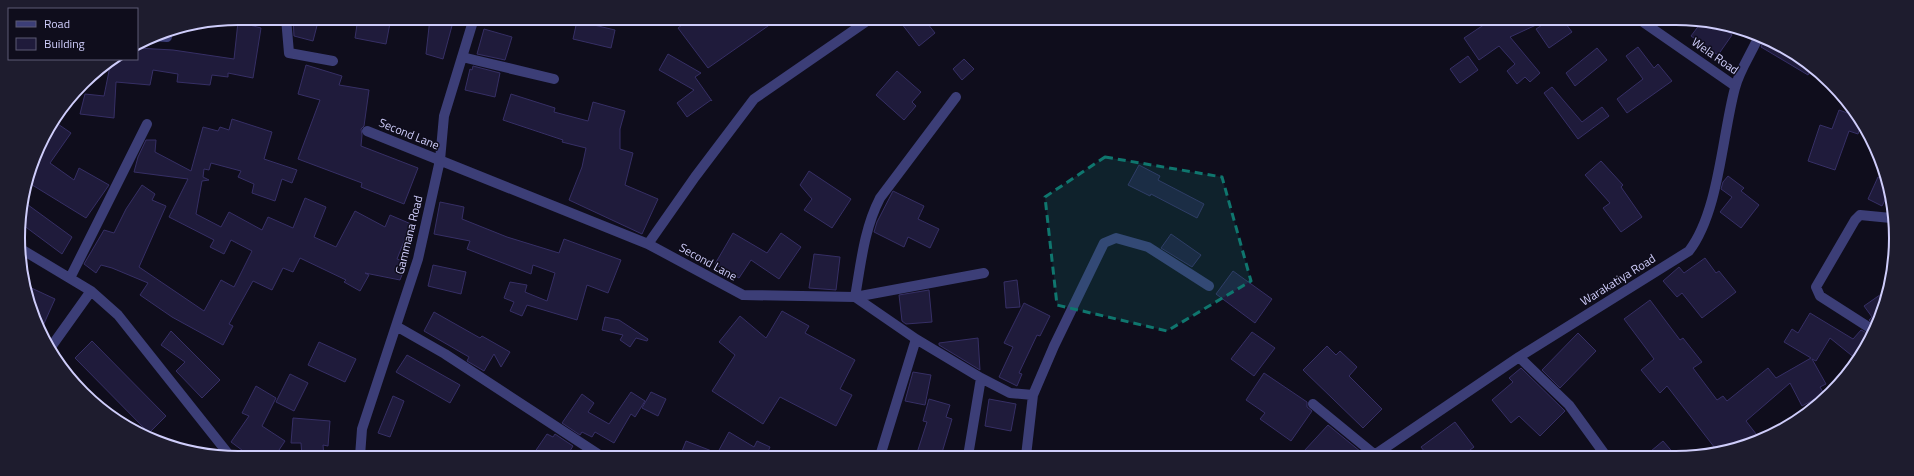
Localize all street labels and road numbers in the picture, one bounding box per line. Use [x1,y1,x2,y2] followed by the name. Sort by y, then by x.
[1688,32,1743,79] street label: Wela Road
[376,113,442,154] street label: Second Lane
[390,193,427,276] street label: Gammana Road
[676,238,741,285] street label: Second Lane
[1576,249,1659,310] street label: Warakatiya Road

